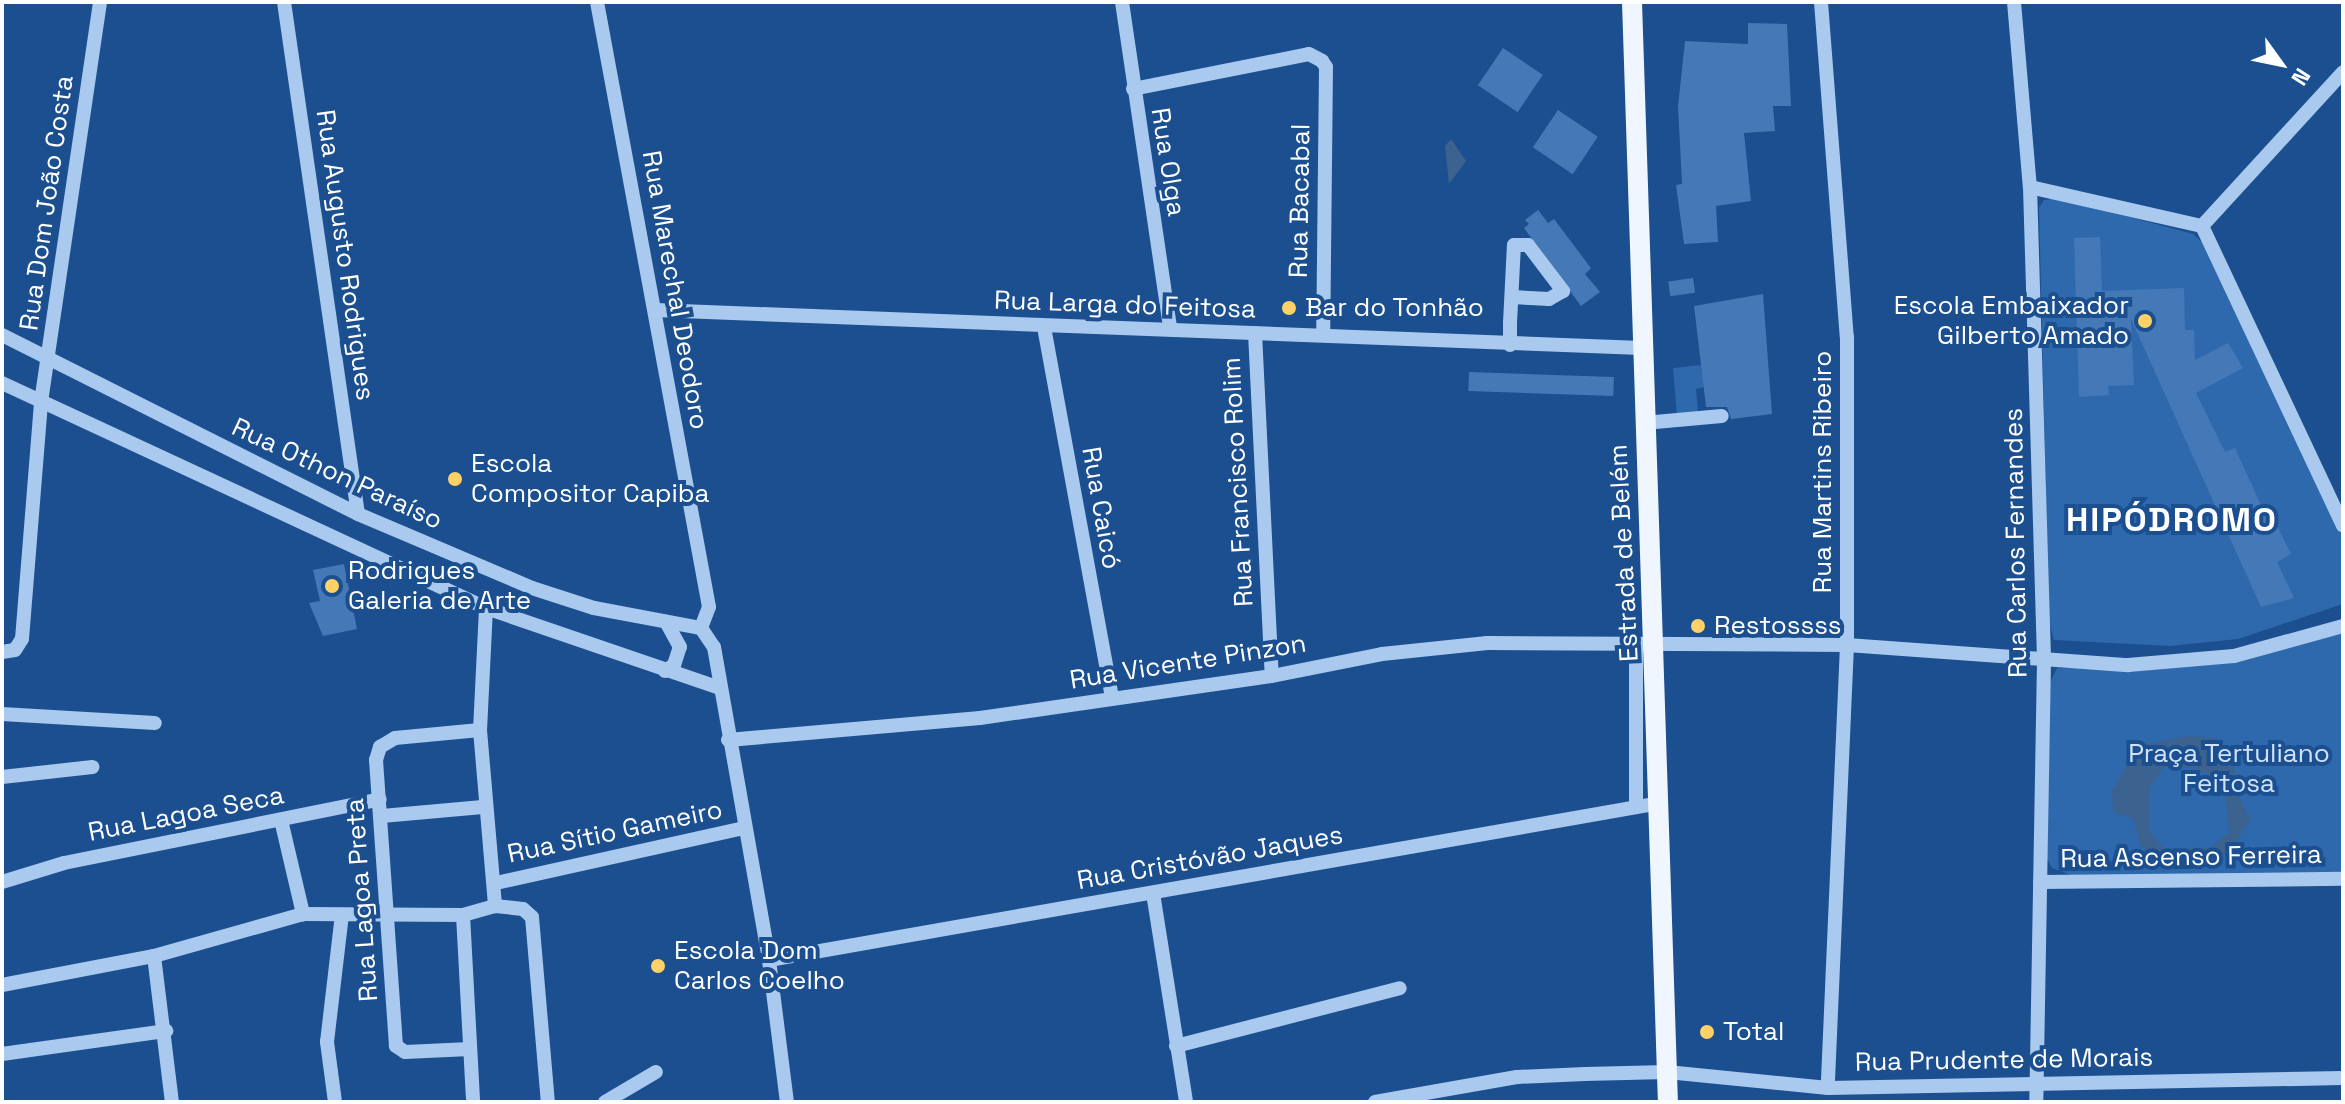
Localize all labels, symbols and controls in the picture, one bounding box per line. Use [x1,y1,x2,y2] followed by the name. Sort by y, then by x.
[2241,24,2321,104] north arrow
[2285,63,2317,91] text: N
[14,73,80,333] street label: Rua Dom João Costa
[1144,106,1192,218] street label: Rua Olga
[309,107,381,403] street label: Rua Augusto Rodrigues
[1283,124,1317,278] street label: Rua Bacabal
[635,148,715,432] street label: Rua Marechal Deodoro
[994,285,1256,325] street label: Rua Larga do Feitosa
[1894,290,2129,352] place label: Escola Embaixador Gilberto Amado
[1305,292,1484,324] place label: Bar do Tonhão
[1280,299,1298,317] marker: Bar do Tonhão
[2136,312,2154,330] marker: Escola Embaixador Gilberto Amado
[1807,351,1839,593] street label: Rua Martins Ribeiro
[1216,356,1260,608] street label: Rua Francisco Rolim
[1998,408,2034,678] street label: Rua Carlos Fernandes
[227,412,447,536] street label: Rua Othon Paraíso
[1603,443,1645,663] street label: Estrada de Belém
[1075,444,1127,572] street label: Rua Caicó
[471,448,709,510] place label: Escola Compositor Capiba
[446,470,464,488] marker: Escola Compositor Capiba
[2066,500,2278,540] district label: HIPÓDROMO
[348,555,532,616] place label: Rodrigues Galeria de Arte
[323,577,341,595] marker: Rodrigues Galeria de Arte
[1714,610,1842,642] place label: Restossss
[1689,617,1707,635] marker: Restossss
[1067,628,1309,696] street label: Rua Vicente Pinzon
[2128,738,2330,800] park label: Praça Tertuliano Feitosa
[85,780,287,848] street label: Rua Lagoa Seca
[505,794,725,870] street label: Rua Sítio Gameiro
[339,797,385,1003] street label: Rua Lagoa Preta
[1075,819,1345,897] street label: Rua Cristóvão Jaques
[2060,839,2322,875] street label: Rua Ascenso Ferreira
[674,935,845,996] place label: Escola Dom Carlos Coelho
[649,957,667,975] marker: Escola Dom Carlos Coelho
[1723,1016,1784,1048] place label: Total
[1698,1023,1716,1041] marker: Total
[1855,1042,2153,1078] street label: Rua Prudente de Morais

